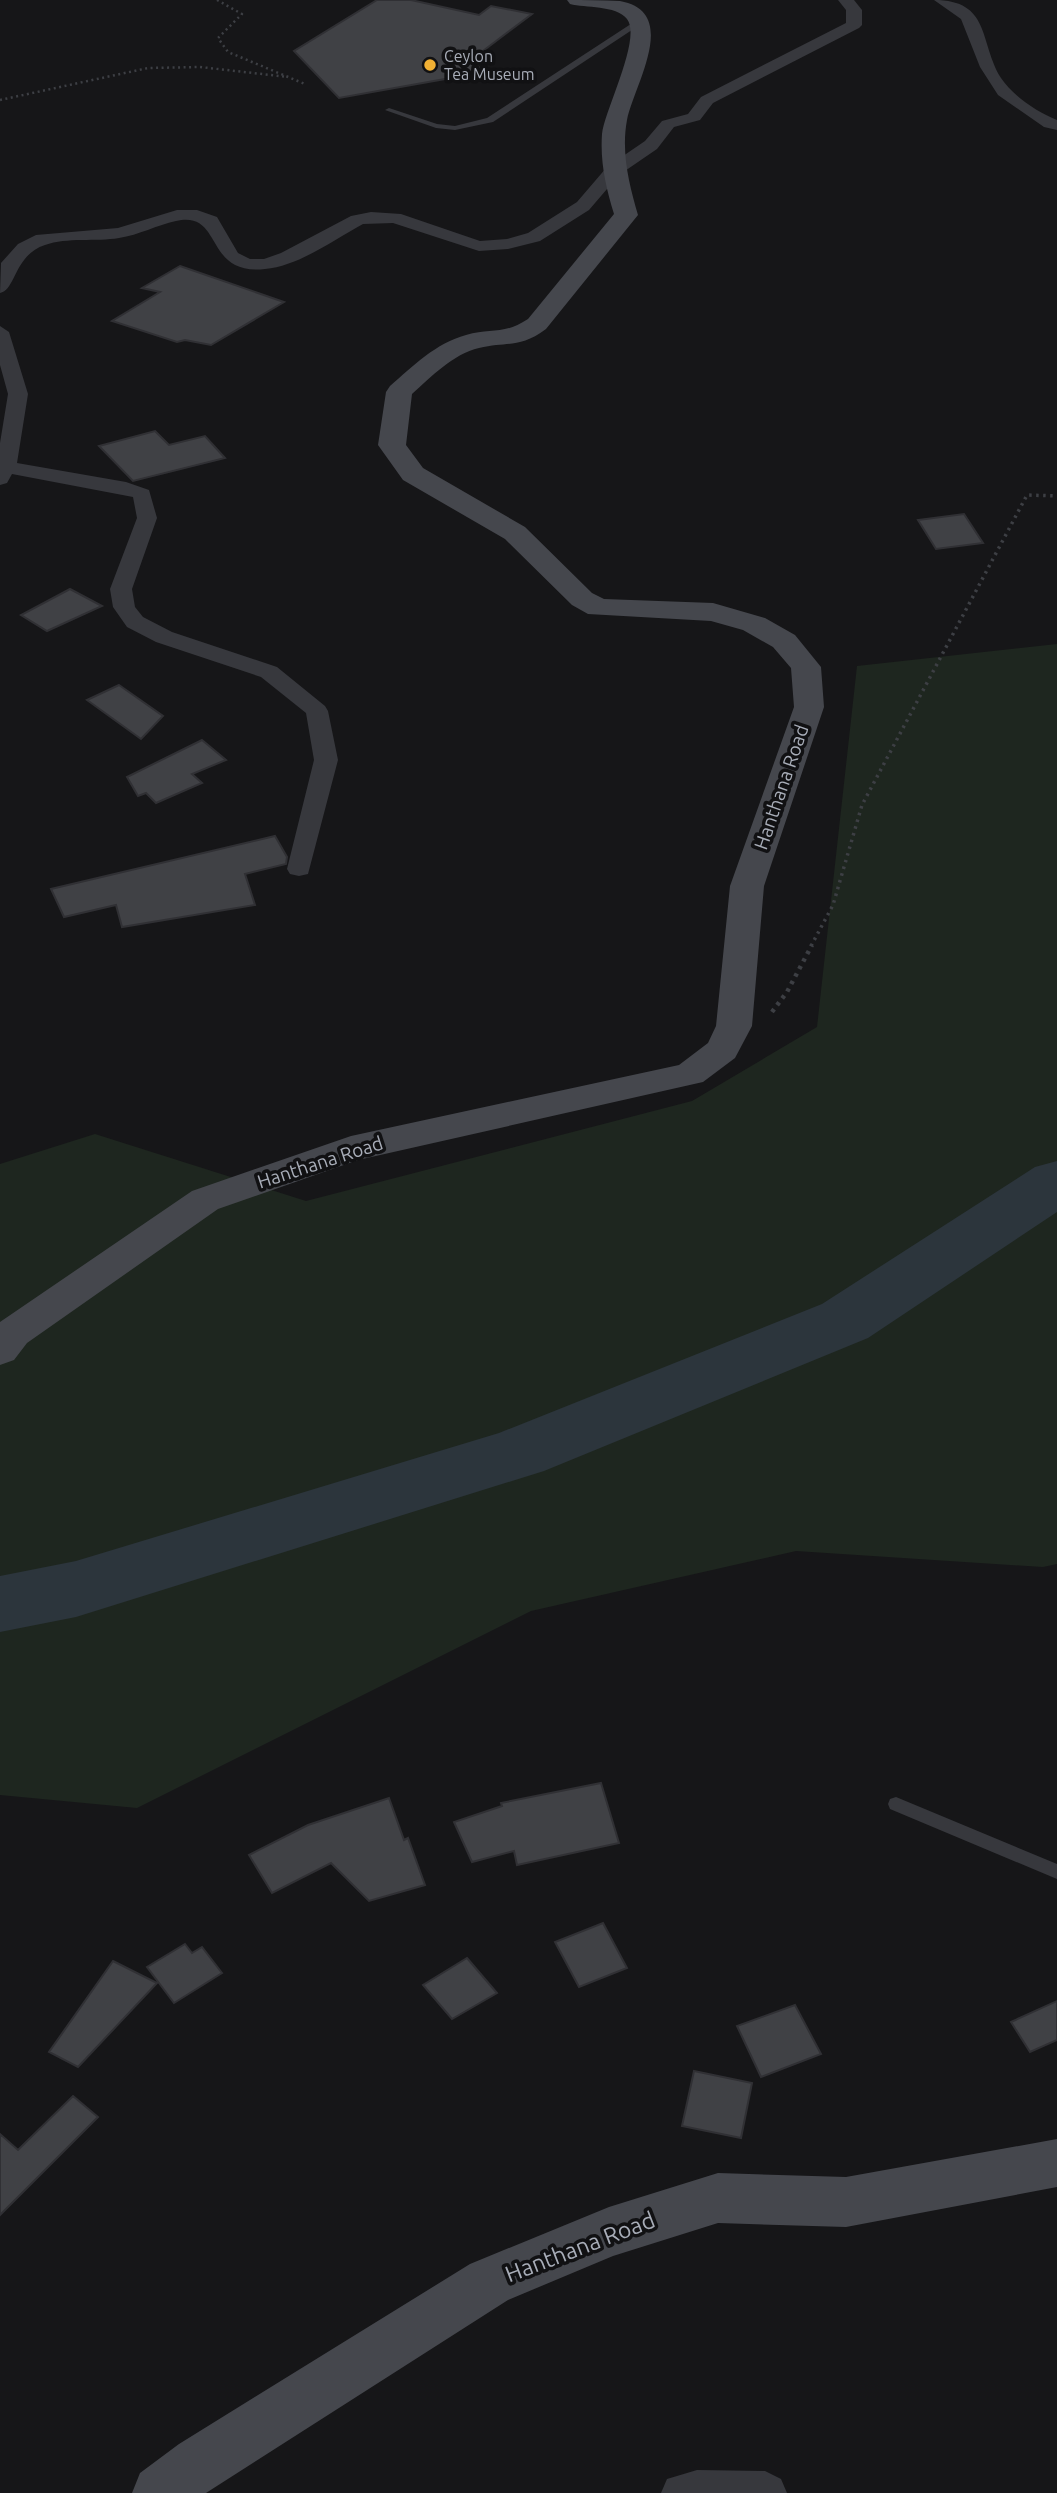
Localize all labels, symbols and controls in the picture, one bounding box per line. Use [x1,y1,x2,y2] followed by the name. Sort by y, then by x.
[444,47,535,83] place label: Ceylon Tea Museum
[422,57,438,73] marker: Ceylon Tea Museum
[749,722,813,852] street label: Hanthana Road
[254,1131,386,1193] street label: Hanthana Road
[501,2207,658,2287] street label: Hanthana Road

